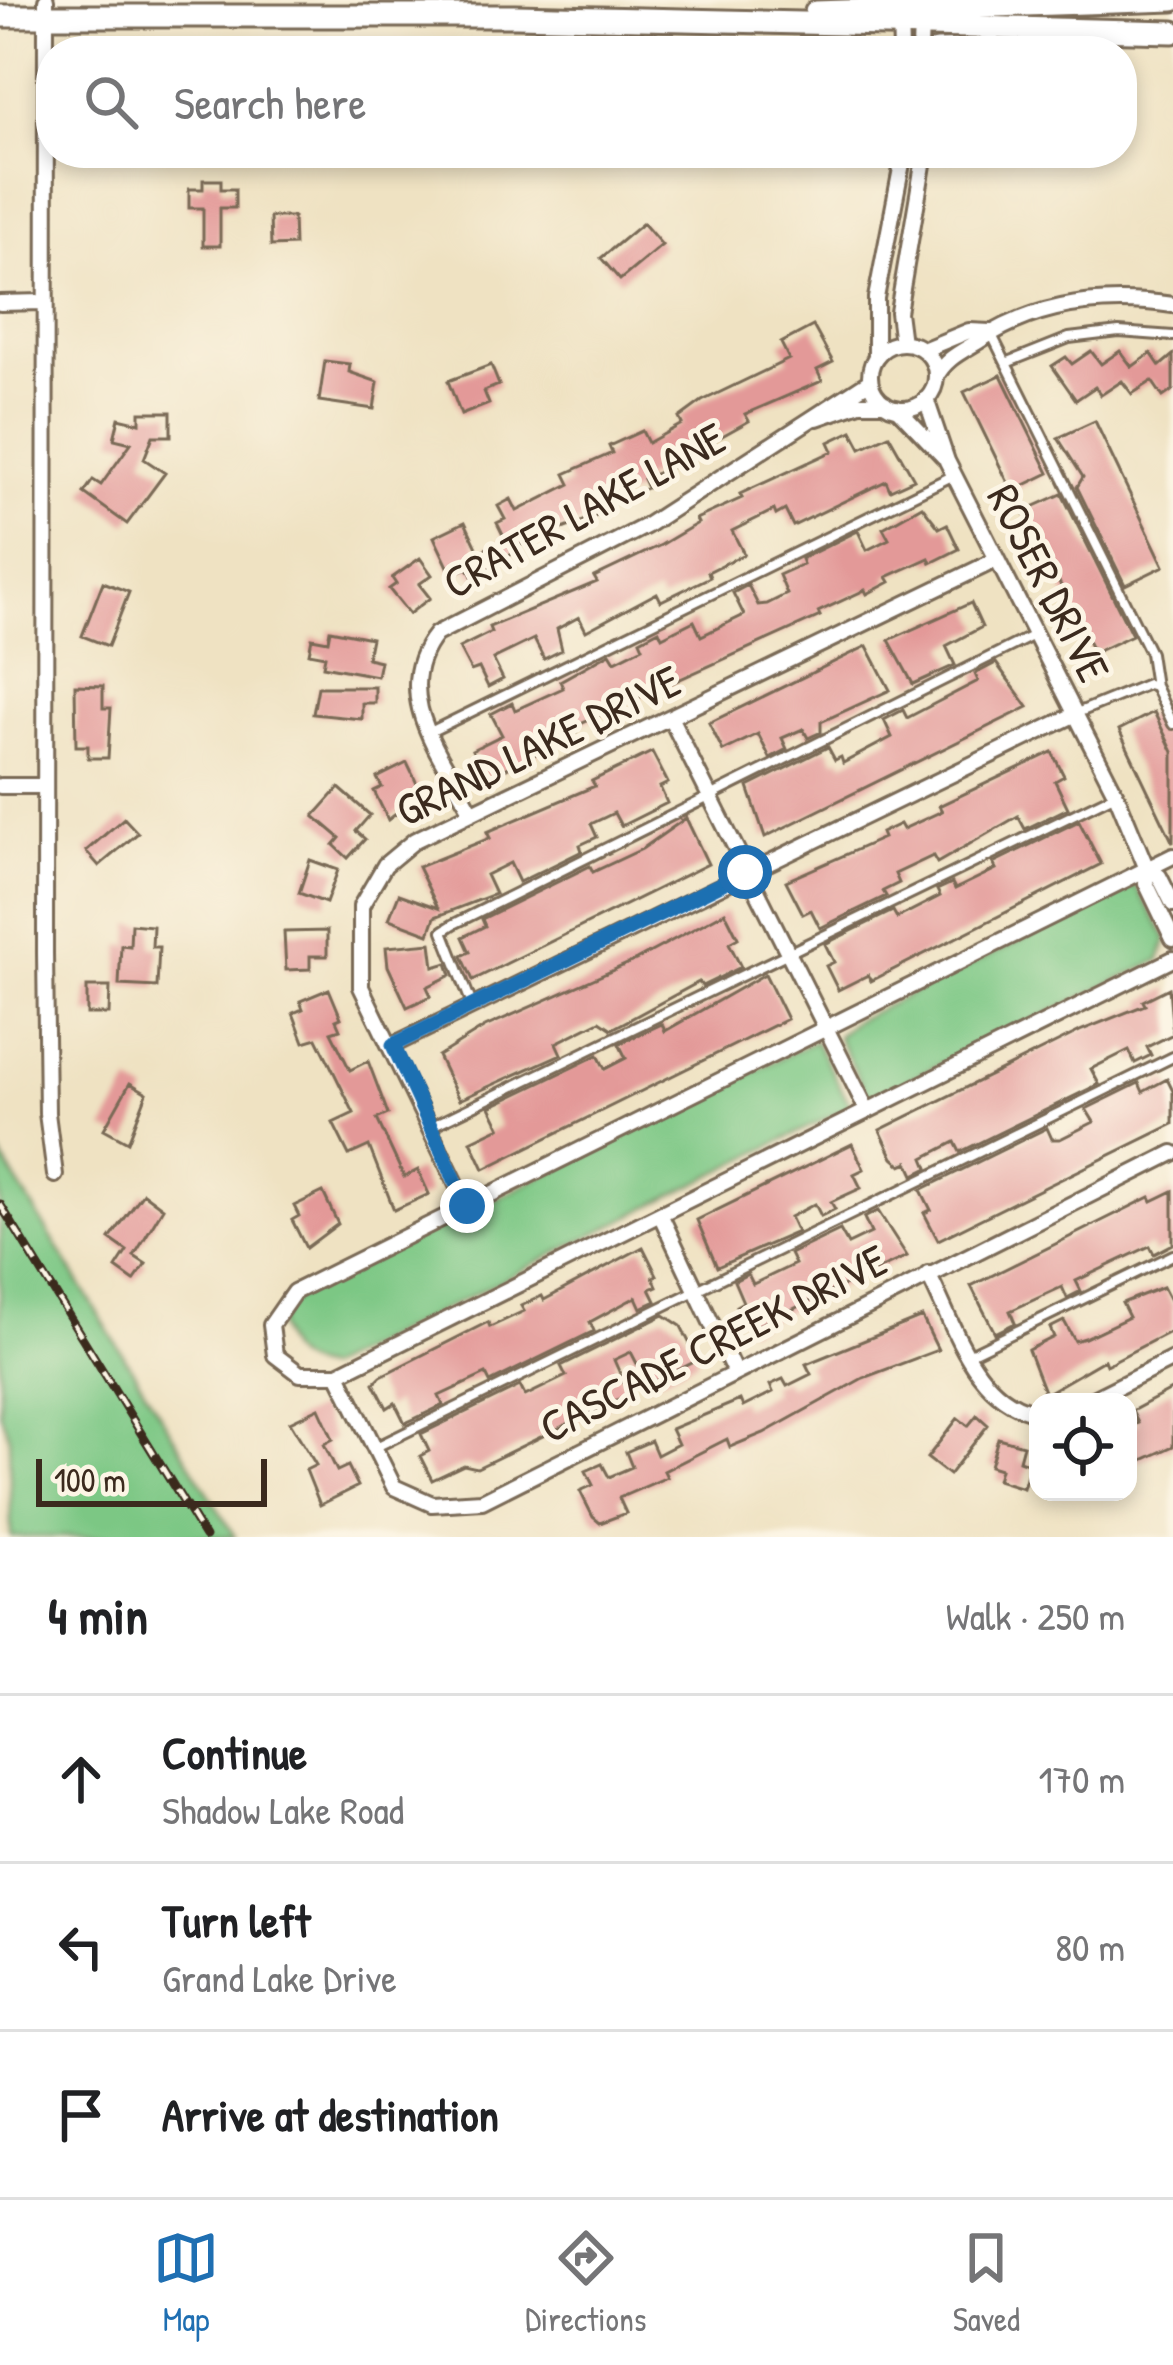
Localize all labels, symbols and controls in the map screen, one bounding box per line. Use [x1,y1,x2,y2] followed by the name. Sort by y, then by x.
[36,36,1137,168] search box
[78,69,144,135] icon: search
[174,72,366,133] text: Search here
[432,407,736,612] street label: CRATER LAKE LANE
[974,473,1125,692] street label: ROSER DRIVE
[385,649,690,840] street label: GRAND LAKE DRIVE
[718,845,772,899] route start
[440,1179,494,1233] route end
[529,1229,897,1456] street label: CASCADE CREEK DRIVE
[1029,1393,1137,1501] map controls
[1029,1393,1137,1501] button: locate
[36,1453,267,1506] scale bar
[54,1458,126,1502] text: 100 m
[48,1581,148,1650] text: 4 min
[946,1589,1125,1642] text: Walk · 250 m
[162,1722,307,1783] text: Continue
[48,1746,114,1812] icon: ahead
[1039,1752,1125,1805] text: 170 m
[162,1783,404,1836] text: Shadow Lake Road
[162,1890,311,1951] text: Turn left
[48,1914,114,1980] icon: left
[1055,1920,1125,1973] text: 80 m
[162,1951,397,2004] text: Grand Lake Drive
[48,2082,114,2148] icon: arrive
[162,2084,499,2145] text: Arrive at destination
[153,2225,219,2341] tab: Map
[525,2225,647,2341] tab: Directions
[953,2225,1020,2341] tab: Saved

